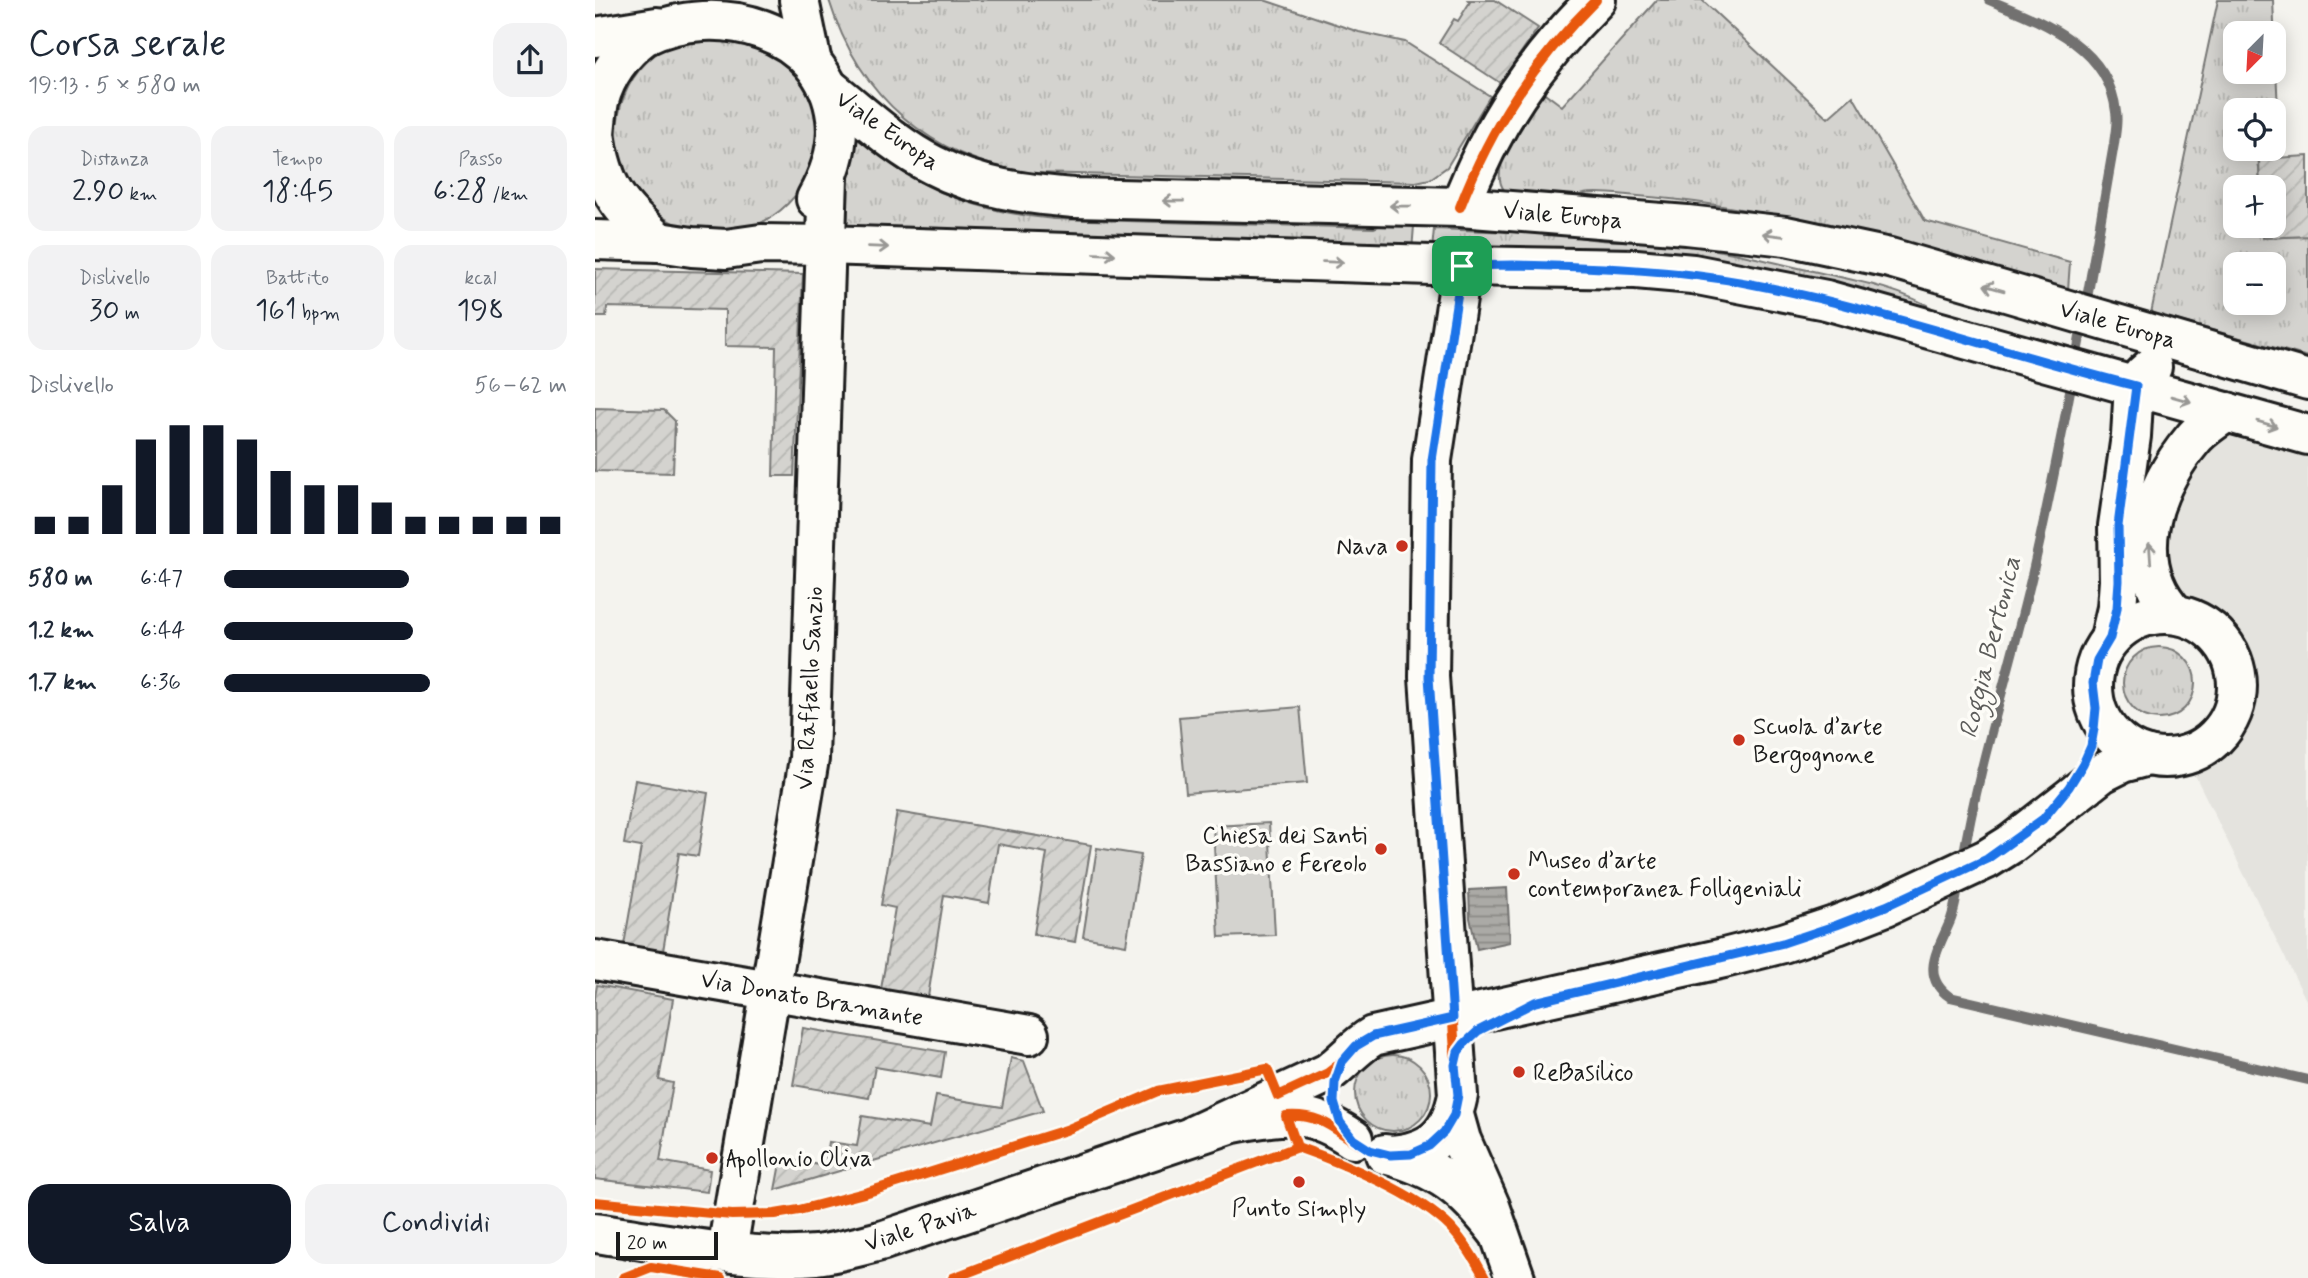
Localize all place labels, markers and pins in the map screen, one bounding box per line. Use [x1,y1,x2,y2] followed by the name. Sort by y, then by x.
[1432,236,1492,296] pin
[1336,532,1388,563] place label: Nava
[1394,538,1410,554] marker: Nava
[1753,712,1883,773] place label: Scuola d’arte Bergognone
[1731,732,1747,748] marker: Scuola d’arte Bergognone
[1185,821,1367,880] place label: Chiesa dei Santi Bassiano e Fereolo
[1373,841,1389,857] marker: Chiesa dei Santi Bassiano e Fereolo
[1528,846,1802,905] place label: Museo d’arte contemporanea Folligeniali
[1506,866,1522,882] marker: Museo d’arte contemporanea Folligeniali
[1533,1058,1634,1089] place label: ReBasilico
[1511,1064,1527,1080] marker: ReBasilico
[726,1144,872,1178] place label: Apollonio Oliva
[704,1150,720,1166] marker: Apollonio Oliva
[1291,1174,1307,1190] marker: Punto Simply
[1232,1194,1366,1225] place label: Punto Simply

